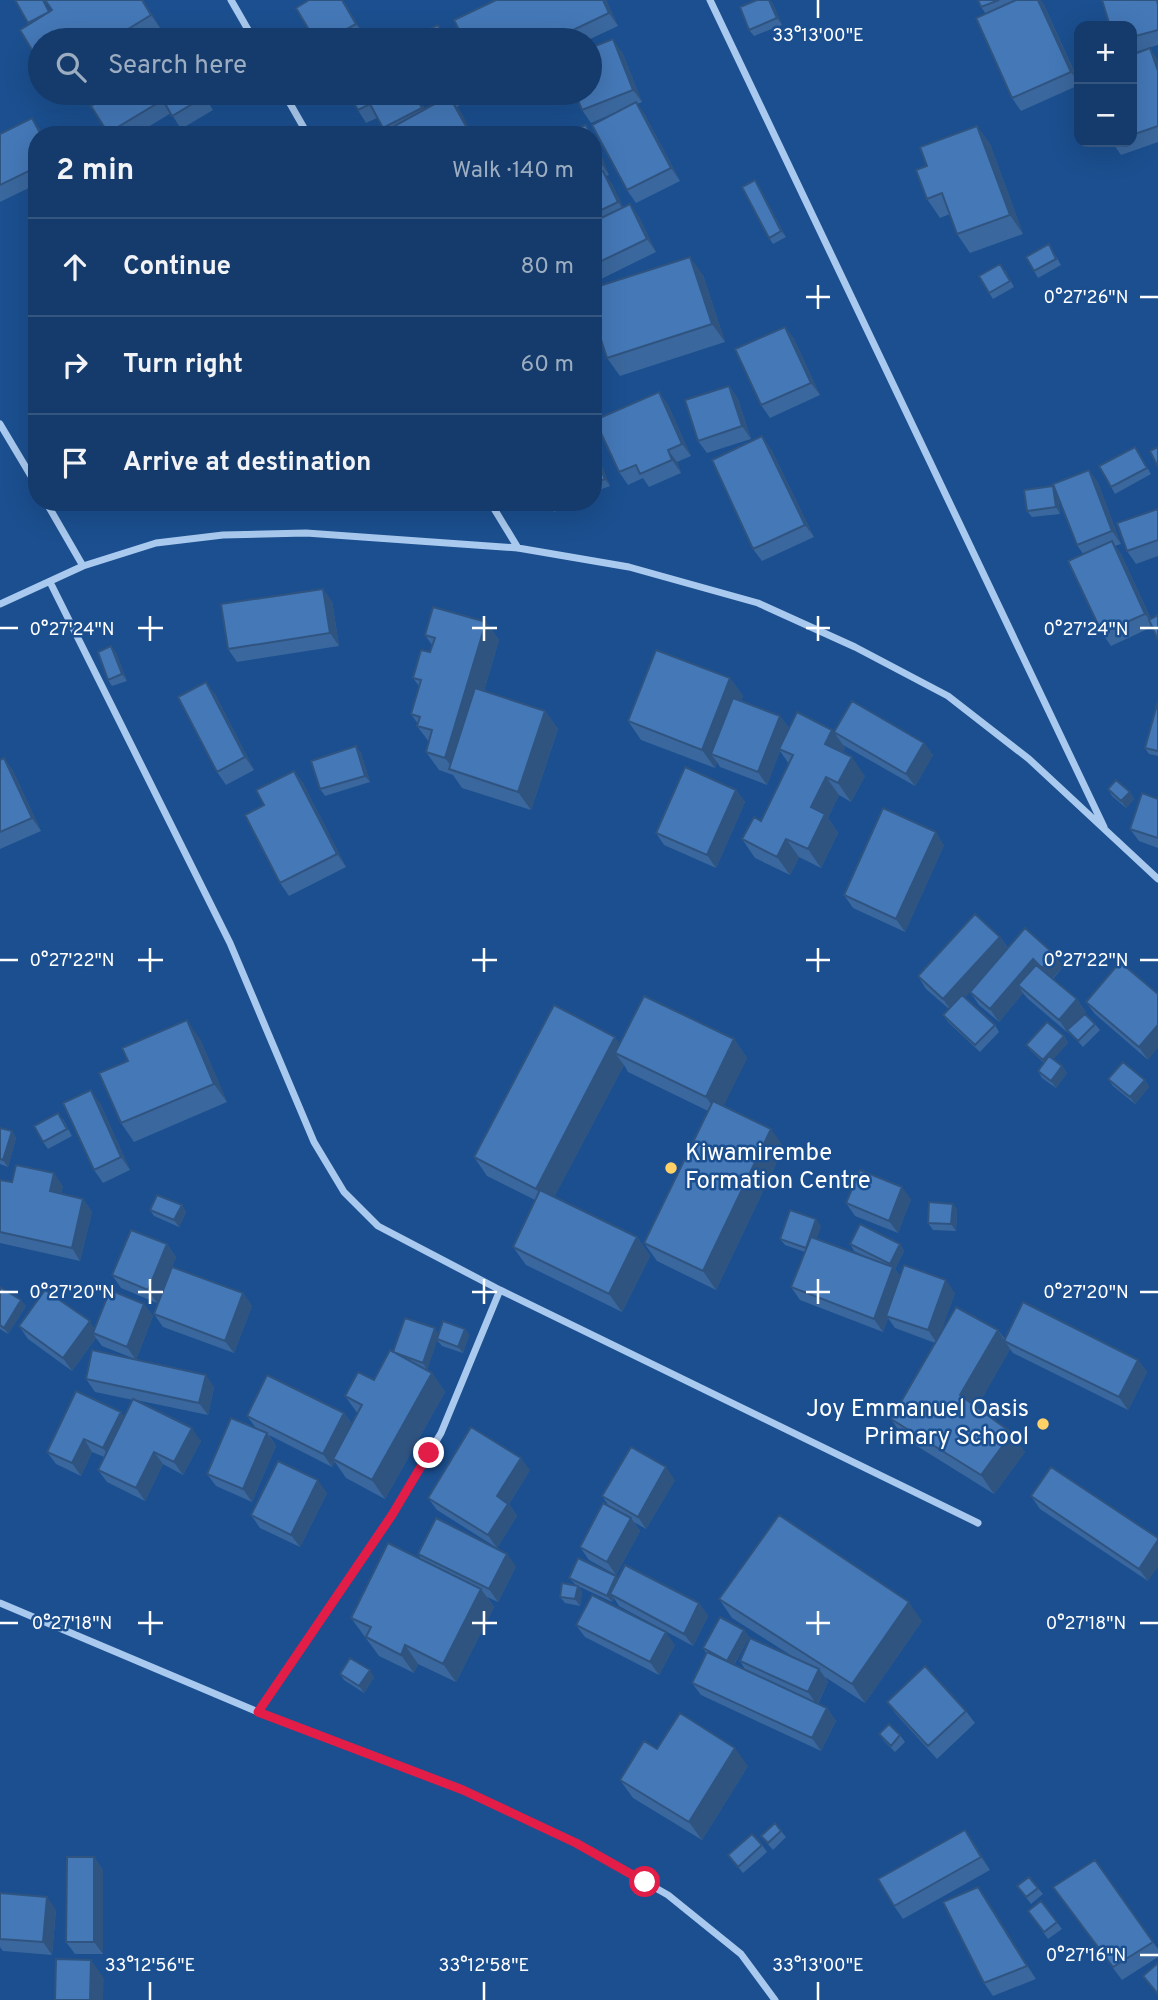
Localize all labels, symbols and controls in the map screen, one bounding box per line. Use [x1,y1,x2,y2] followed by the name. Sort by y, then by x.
[1074,21,1137,147] map controls
[1074,21,1137,84] button: +
[772,25,864,48] text: 33°13'00"E
[28,28,602,105] search box
[52,48,90,86] icon: search
[108,50,247,83] text: Search here
[1074,84,1137,147] button: −
[56,153,134,190] text: 2 min
[452,157,574,186] text: Walk · 140 m
[56,248,94,286] icon: ahead
[123,251,231,284] text: Continue
[521,253,574,282] text: 80 m
[1044,287,1128,310] text: 0°27'26"N
[56,346,94,384] icon: right
[123,349,243,382] text: Turn right
[521,351,574,380] text: 60 m
[56,444,94,482] icon: arrive
[123,447,371,480] text: Arrive at destination
[29,619,115,642] text: 0°27'24"N
[1043,619,1129,642] text: 0°27'24"N
[29,950,115,973] text: 0°27'22"N
[1043,950,1129,973] text: 0°27'22"N
[685,1139,871,1197] place label: Kiwamirembe Formation Centre
[663,1160,679,1176] marker: Kiwamirembe Formation Centre
[29,1282,115,1305] text: 0°27'20"N
[1043,1282,1129,1305] text: 0°27'20"N
[806,1395,1029,1453] place label: Joy Emmanuel Oasis Primary School
[1035,1416,1051,1432] marker: Joy Emmanuel Oasis Primary School
[413,1437,444,1468] route end
[32,1613,112,1636] text: 0°27'18"N
[1046,1613,1126,1636] text: 0°27'18"N
[629,1866,660,1897] route start
[1046,1945,1126,1968] text: 0°27'16"N
[105,1955,195,1978] text: 33°12'56"E
[439,1955,529,1978] text: 33°12'58"E
[772,1955,864,1978] text: 33°13'00"E

